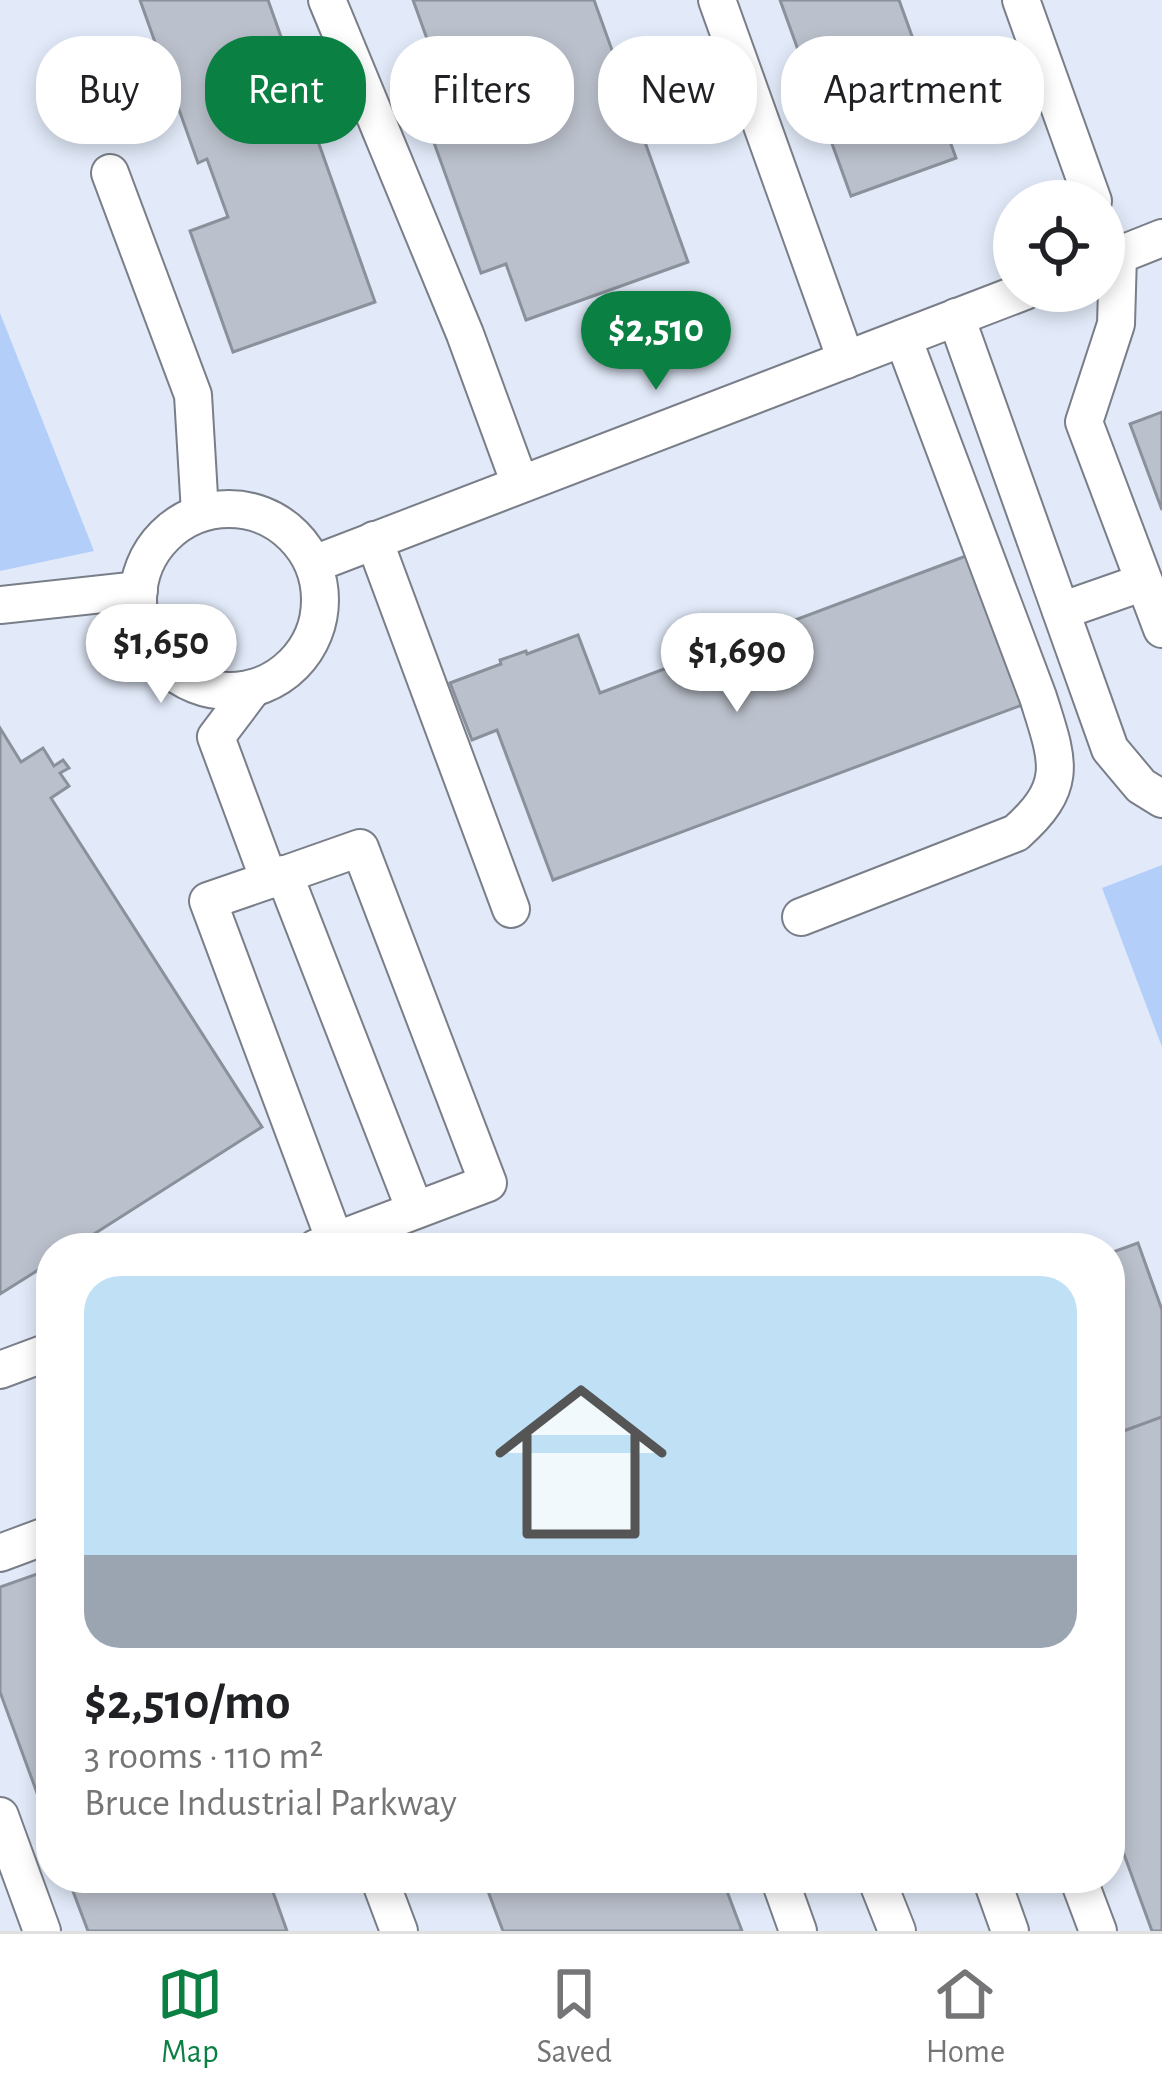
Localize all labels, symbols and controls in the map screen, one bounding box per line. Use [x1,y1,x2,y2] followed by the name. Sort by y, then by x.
[36,36,181,144] chip: Buy
[205,36,366,144] chip: Rent
[390,36,574,144] chip: Filters
[598,36,757,144] chip: New
[781,36,1044,144] chip: Apartment
[993,180,1125,312] map controls
[993,180,1125,312] button: locate
[558,291,754,393] pin: $2,510
[608,310,704,349] text: $2,510
[63,604,259,706] pin: $1,650
[639,613,835,715] pin: $1,690
[113,623,209,662] text: $1,650
[688,632,786,671] text: $1,690
[473,1354,689,1570] icon: home
[84,1677,290,1728] text: $2,510/mo
[84,1737,323,1776] text: 3 rooms · 110 m²
[84,1784,457,1823] text: Bruce Industrial Parkway
[157,1961,223,2073] tab: Map
[537,1961,612,2073] tab: Saved
[926,1961,1005,2073] tab: Home

